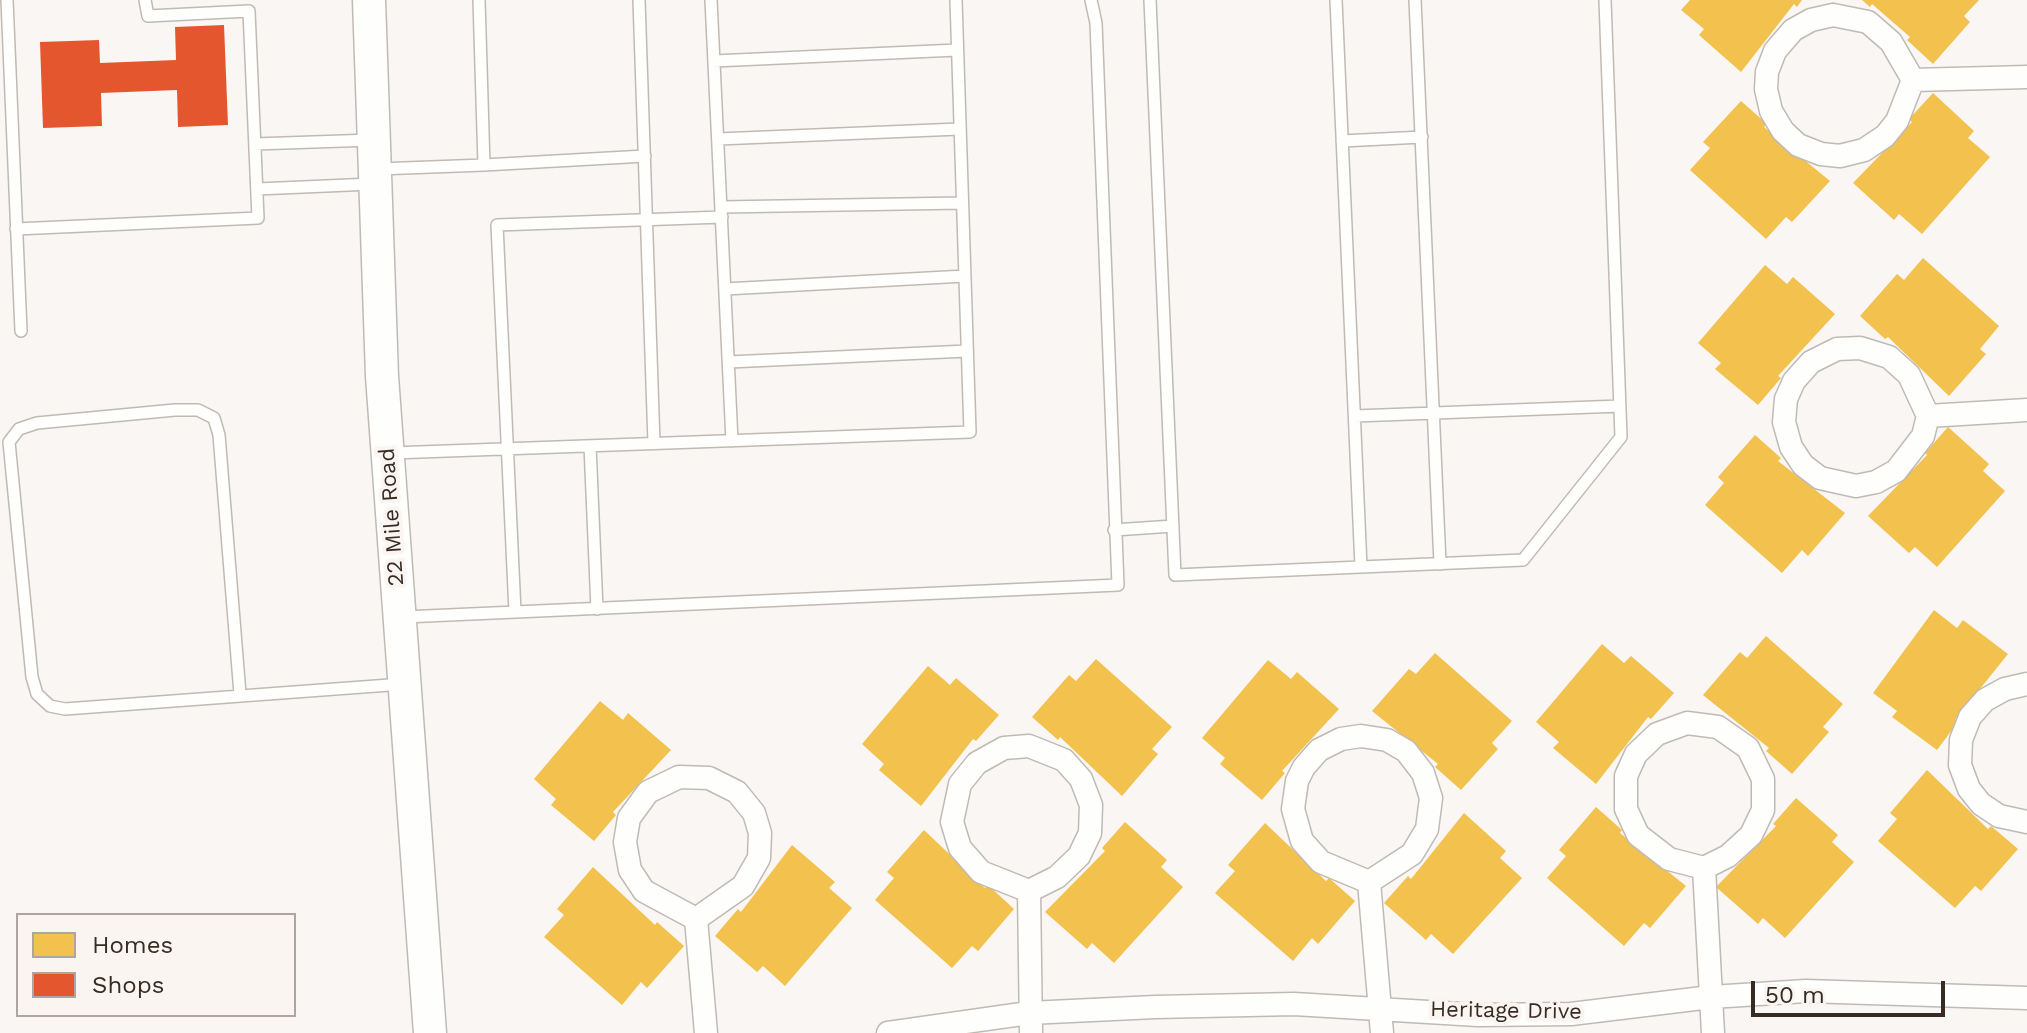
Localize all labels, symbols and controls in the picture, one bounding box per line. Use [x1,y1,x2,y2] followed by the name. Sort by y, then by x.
[374,447,410,587] street label: 22 Mile Road
[16,913,296,1017] legend
[92,931,173,959] text: Homes
[1755,965,1949,1015] scale bar
[92,971,164,999] text: Shops
[1765,981,1825,1009] text: 50 m
[1430,996,1582,1026] street label: Heritage Drive

